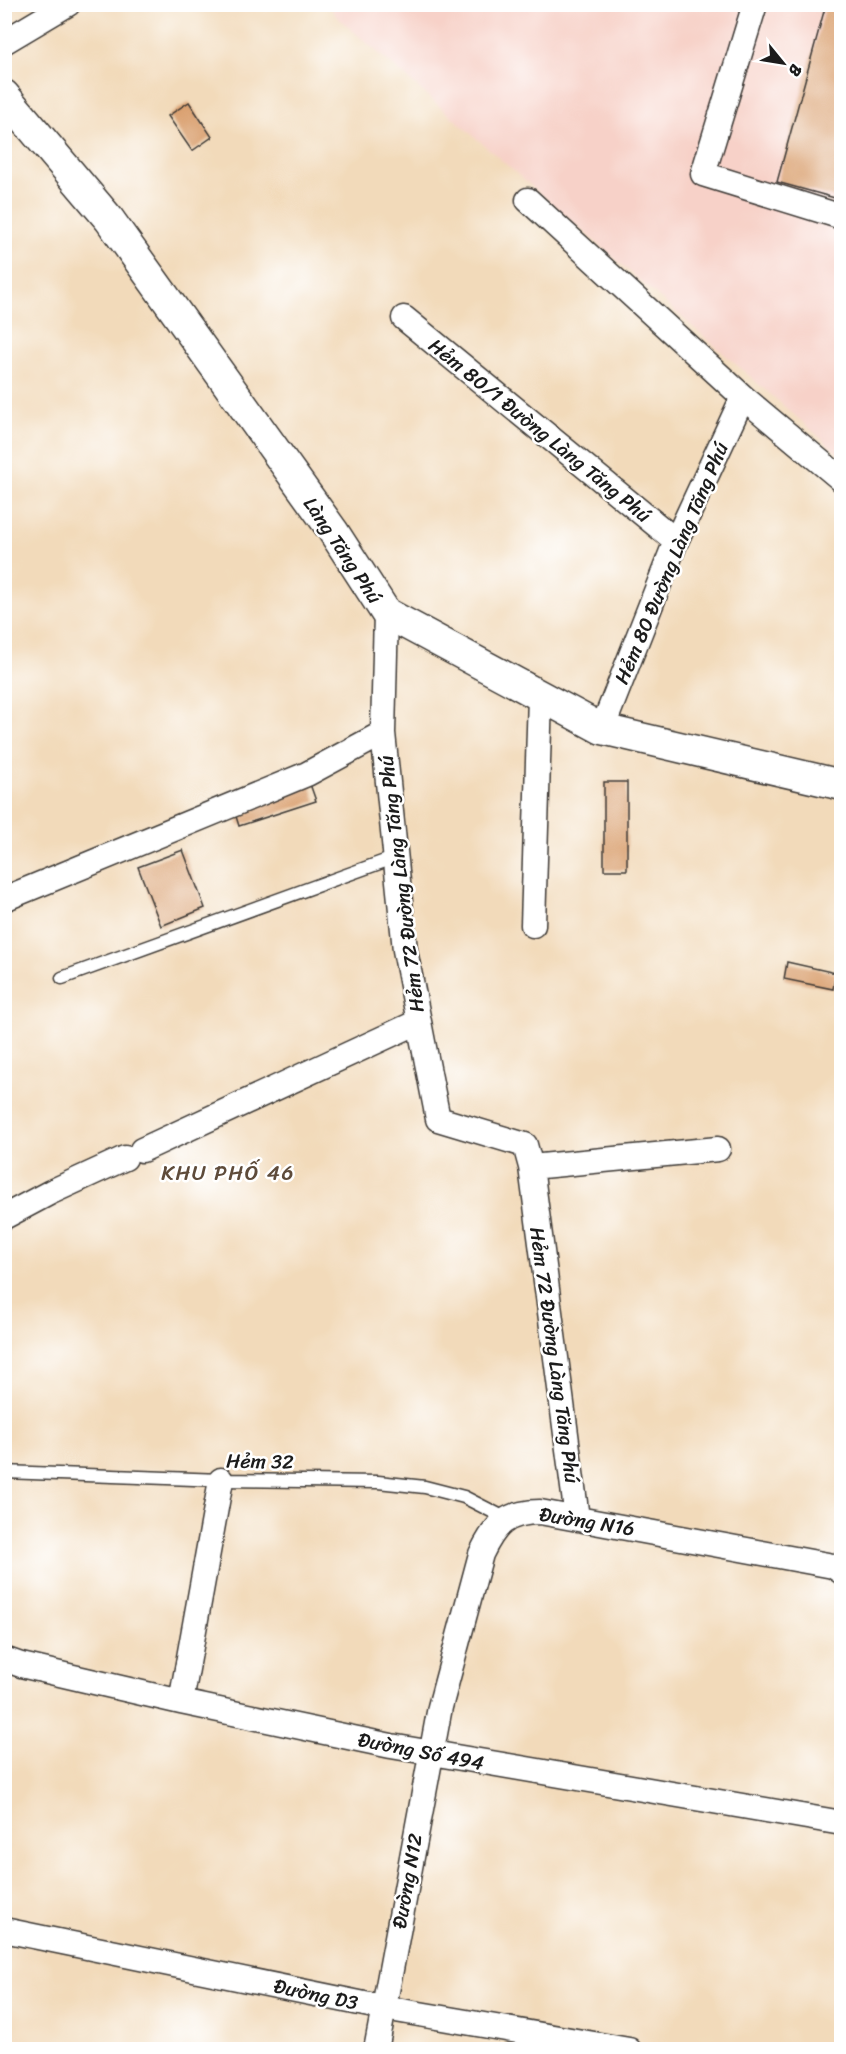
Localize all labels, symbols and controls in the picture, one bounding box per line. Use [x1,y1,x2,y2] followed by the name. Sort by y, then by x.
[753,33,813,93] north arrow
[780,59,811,83] text: B
[420,329,659,532] street label: Hẻm 80/1 Đường Làng Tăng Phú
[605,436,739,690] street label: Hẻm 80 Đường Làng Tăng Phú
[294,489,392,611] street label: Làng Tăng Phú
[368,753,435,1014] street label: Hẻm 72 Đường Làng Tăng Phú
[161,1154,295,1192] district label: KHU PHỐ 46
[519,1225,590,1486] street label: Hẻm 72 Đường Làng Tăng Phú
[226,1443,295,1480] street label: Hẻm 32
[537,1497,637,1546] street label: Đường N16
[355,1722,487,1781] street label: Đường Số 494
[382,1830,433,1932] street label: Đường N12
[271,1969,361,2020] street label: Đường D3

